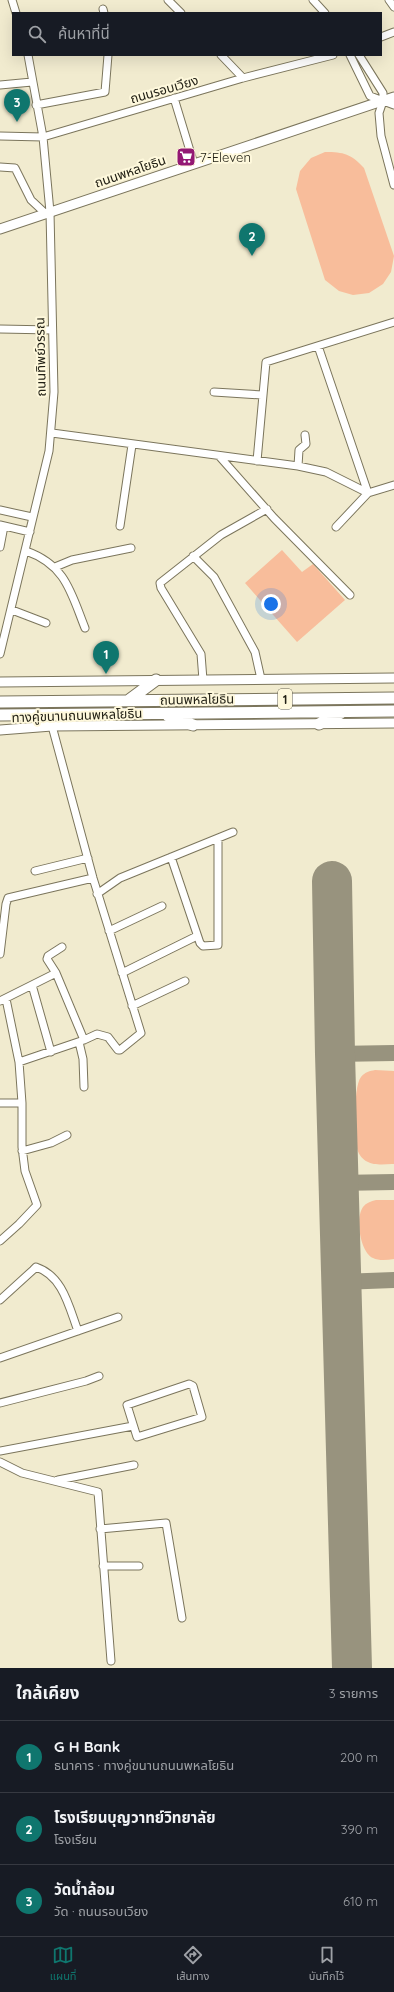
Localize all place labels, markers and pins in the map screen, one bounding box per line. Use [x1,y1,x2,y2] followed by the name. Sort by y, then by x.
[4,89,30,122] pin: 3
[175,146,197,168] supermarket icon: 7-Eleven
[200,149,251,165] place label: 7-Eleven
[239,223,265,256] pin: 2
[93,641,119,674] pin: 1

